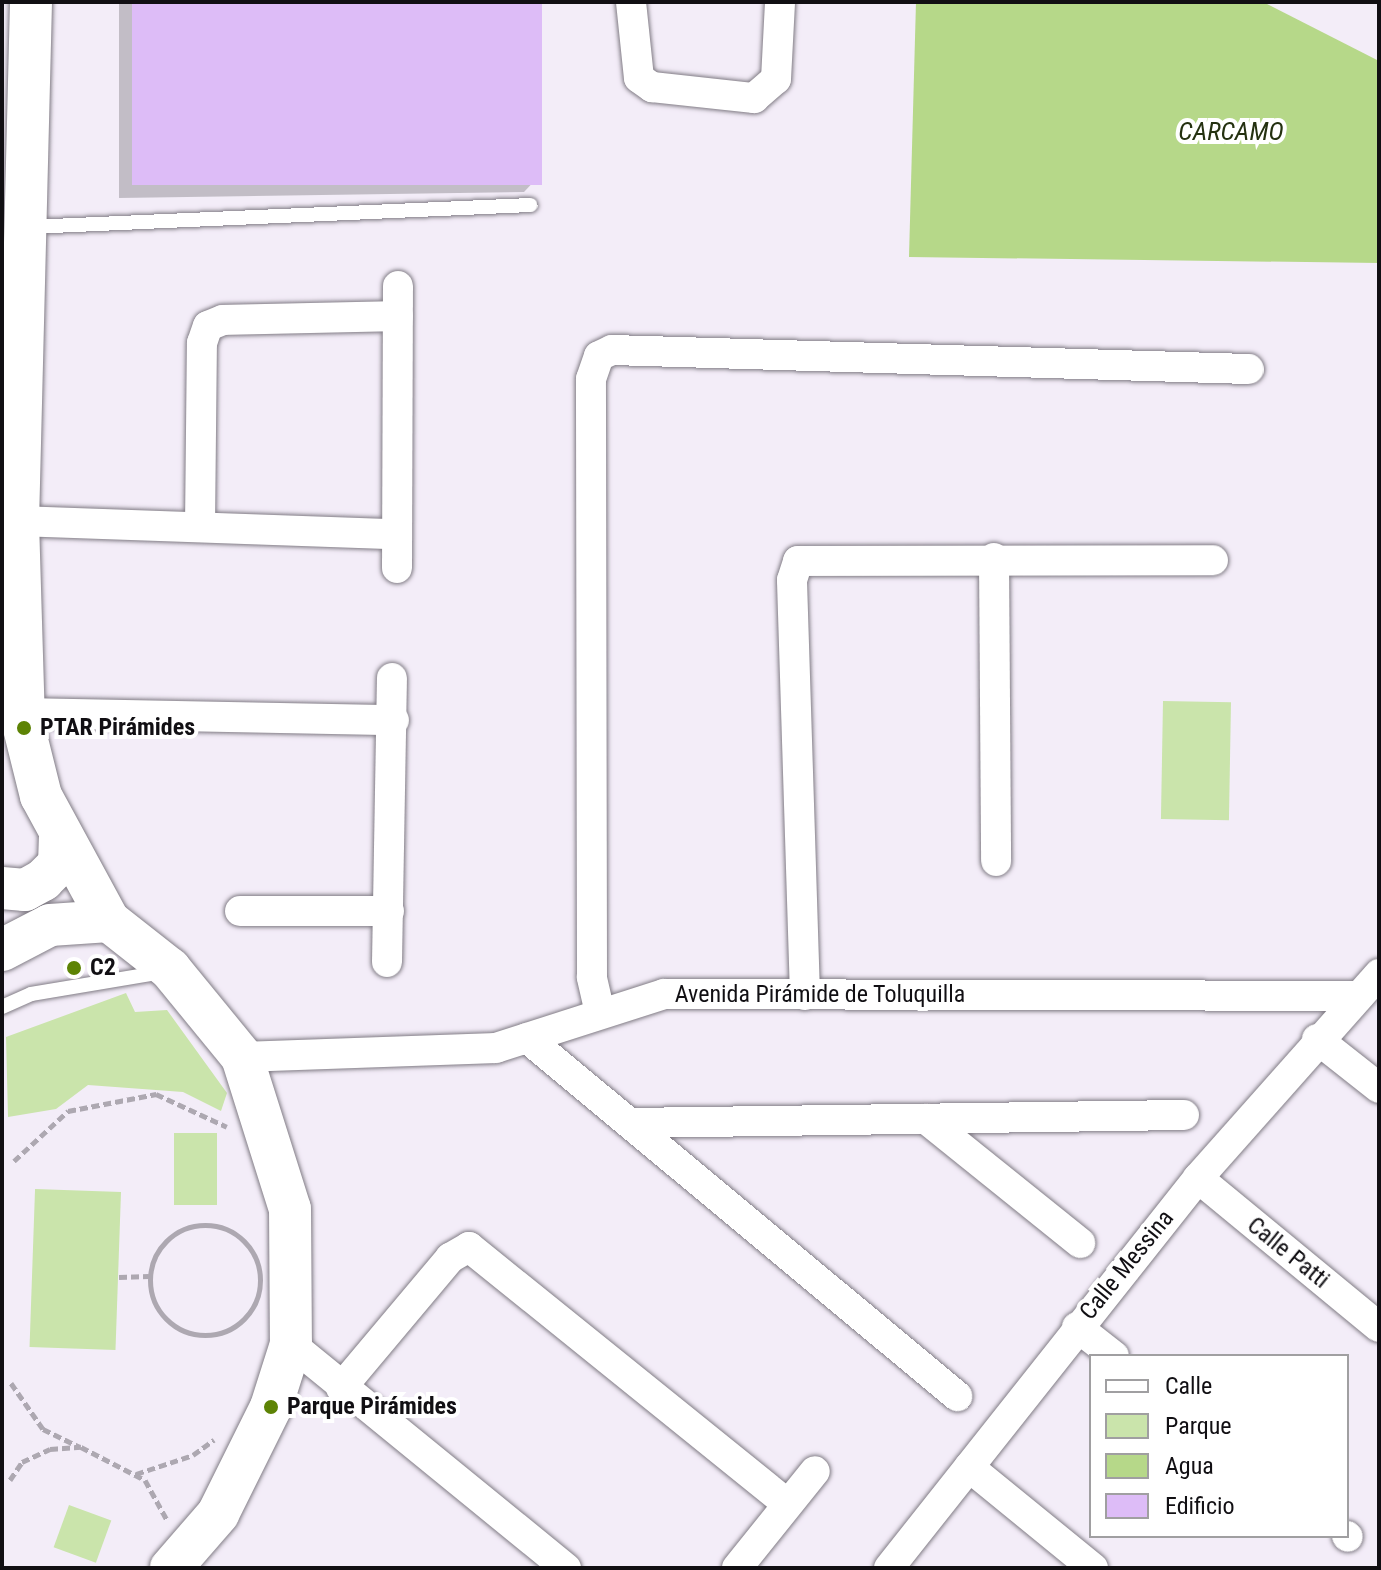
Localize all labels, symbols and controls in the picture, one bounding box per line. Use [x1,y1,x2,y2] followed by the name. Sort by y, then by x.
[1178,116,1284,148] water label: CARCAMO
[40,714,195,742] place label: PTAR Pirámides
[15,719,33,737] marker: PTAR Pirámides
[90,954,116,982] place label: C2
[65,959,83,977] marker: C2
[675,981,965,1009] street label: Avenida Pirámide de Toluquilla
[1074,1204,1180,1326] street label: Calle Messina
[1241,1211,1335,1295] street label: Calle Patti
[1089,1354,1349,1538] legend
[1165,1372,1212,1400] text: Calle
[287,1393,457,1421] place label: Parque Pirámides
[262,1398,280,1416] marker: Parque Pirámides
[1165,1412,1232,1440] text: Parque
[1165,1452,1214,1480] text: Agua
[1165,1492,1235,1520] text: Edificio

